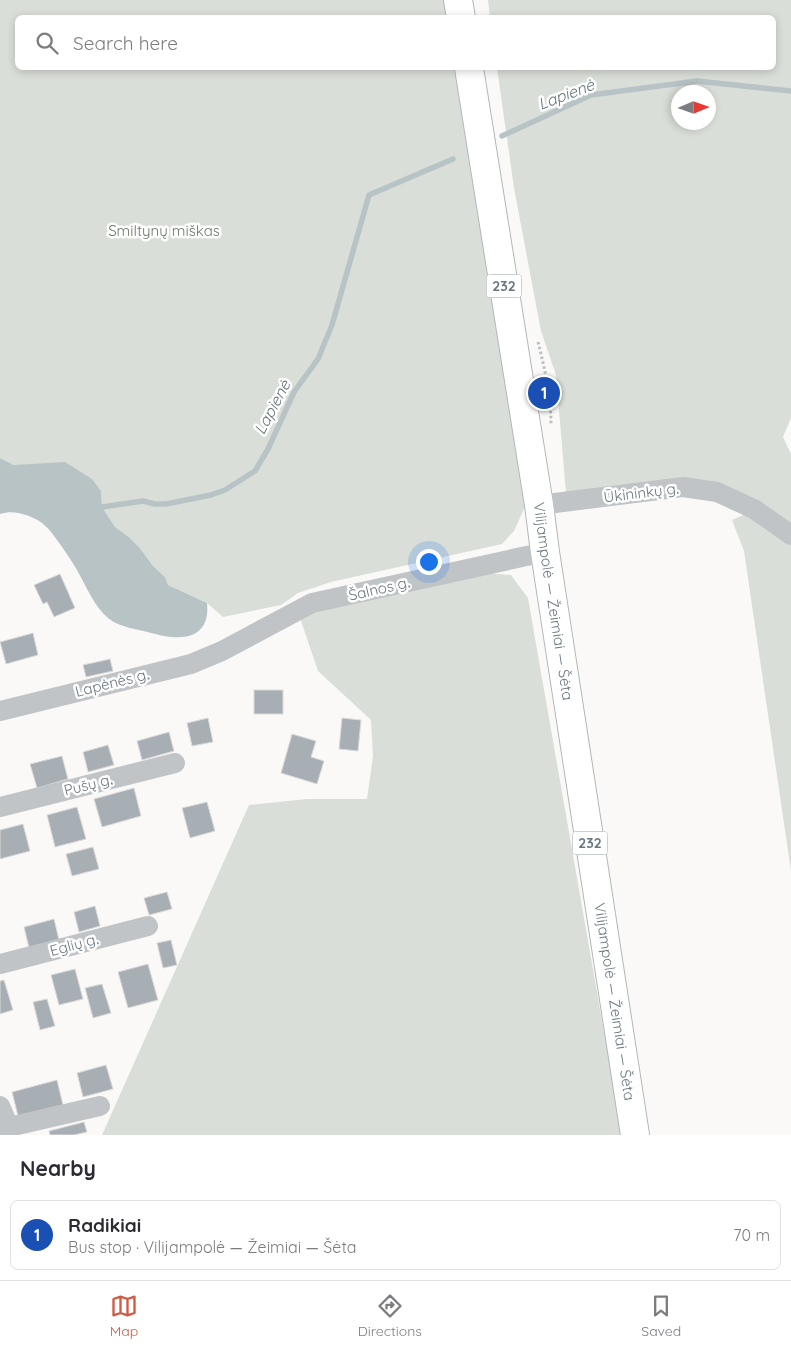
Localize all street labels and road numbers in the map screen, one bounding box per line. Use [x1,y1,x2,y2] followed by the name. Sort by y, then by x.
[486,274,522,298] road number: 232
[602,478,679,507] street label: Ūkininkų g.
[530,501,578,702] street label: Vilijampolė — Žeimiai — Šėta
[347,572,411,605] street label: Šalnos g.
[73,664,151,701] street label: Lapėnės g.
[62,769,114,800] street label: Pušų g.
[572,831,608,854] road number: 232
[590,901,640,1102] street label: Vilijampolė — Žeimiai — Šėta
[48,929,100,960] street label: Eglių g.

